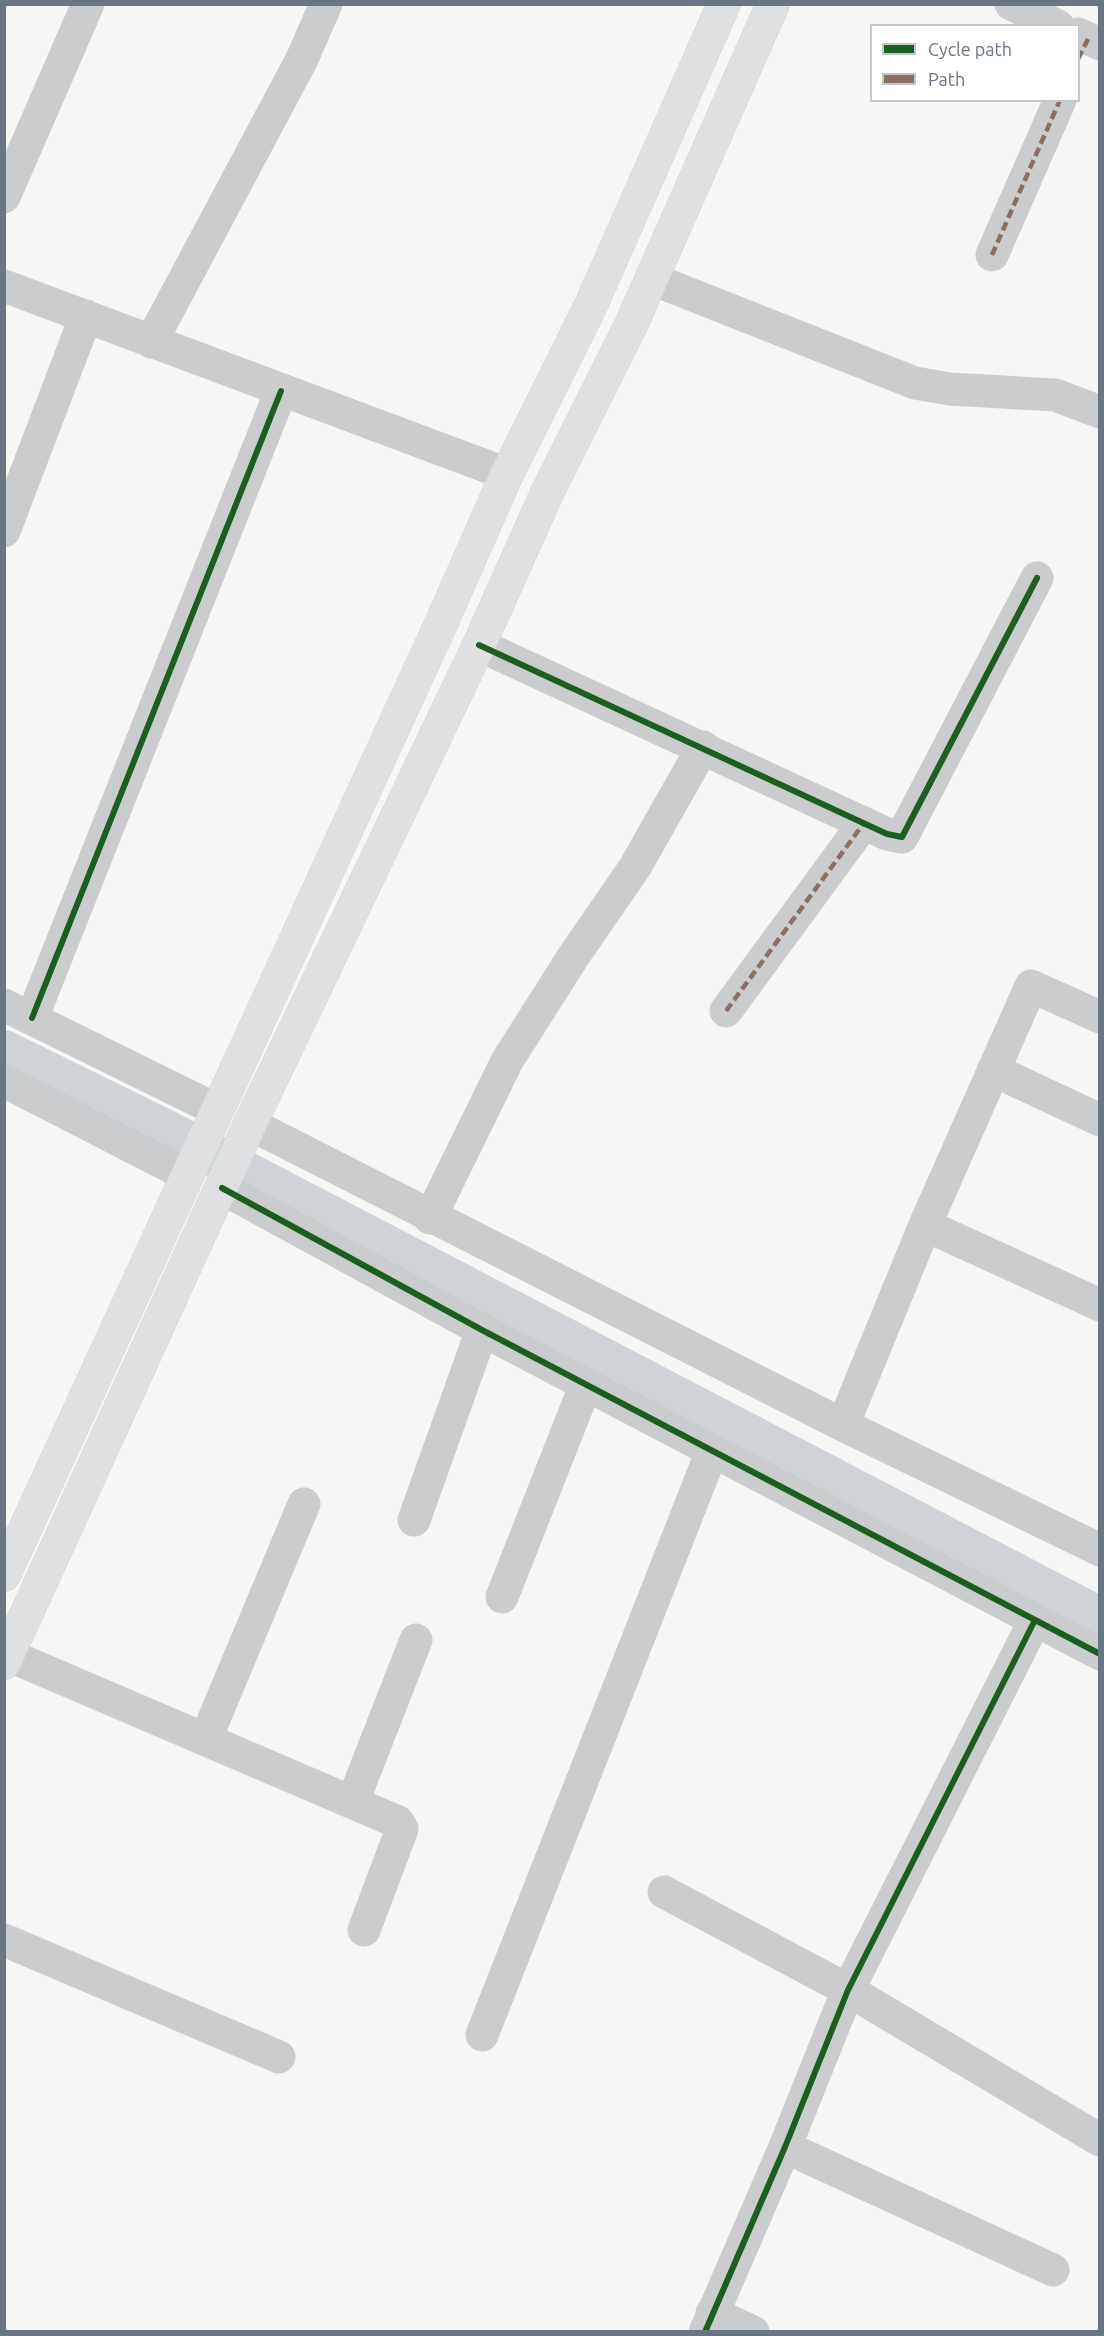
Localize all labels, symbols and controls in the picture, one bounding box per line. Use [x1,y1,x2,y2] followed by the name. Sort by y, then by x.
[870,24,1080,102] legend
[928,39,1012,59] text: Cycle path
[928,69,965,89] text: Path

